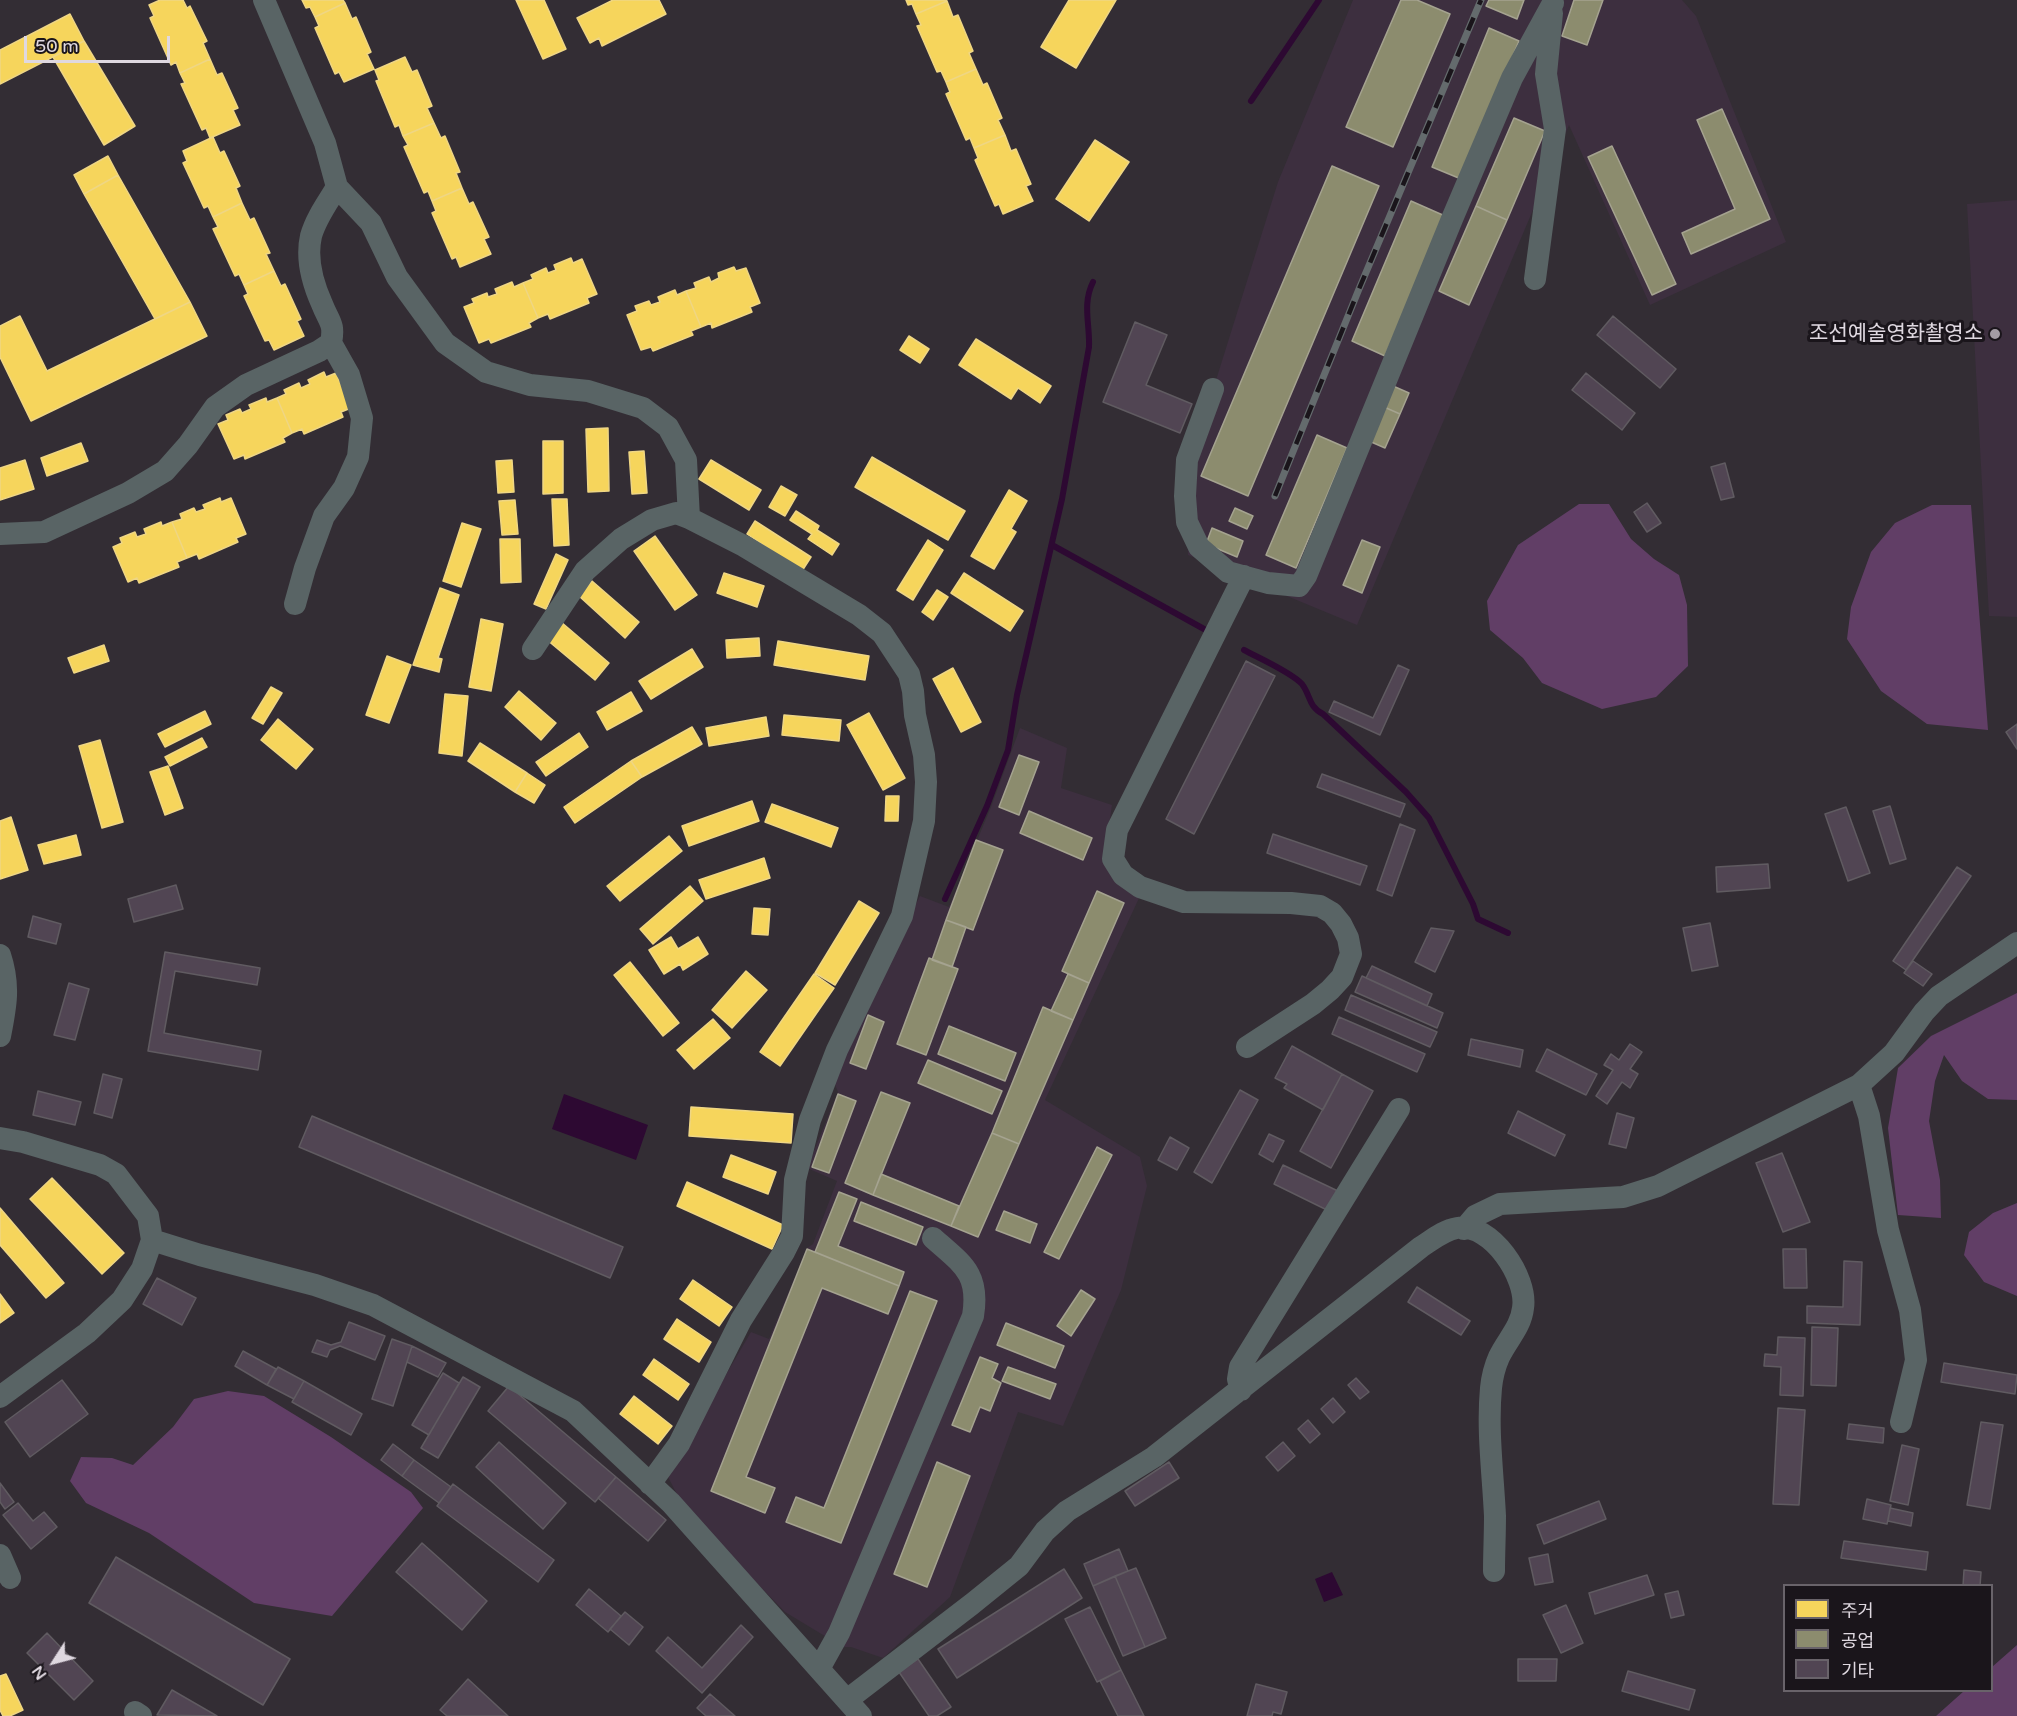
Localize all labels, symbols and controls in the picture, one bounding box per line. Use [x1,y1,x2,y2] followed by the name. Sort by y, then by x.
[27,24,172,62] scale bar
[35,35,79,57] text: 50 m
[1809,321,1983,347] place label: 조선예술영화촬영소
[1988,327,2002,341] marker: 조선예술영화촬영소
[1783,1584,1993,1692] legend
[1841,1600,1874,1622] text: 주거
[1841,1630,1874,1652] text: 공업
[24,1632,84,1692] north arrow
[1841,1660,1874,1682] text: 기타
[28,1662,51,1684] text: N

